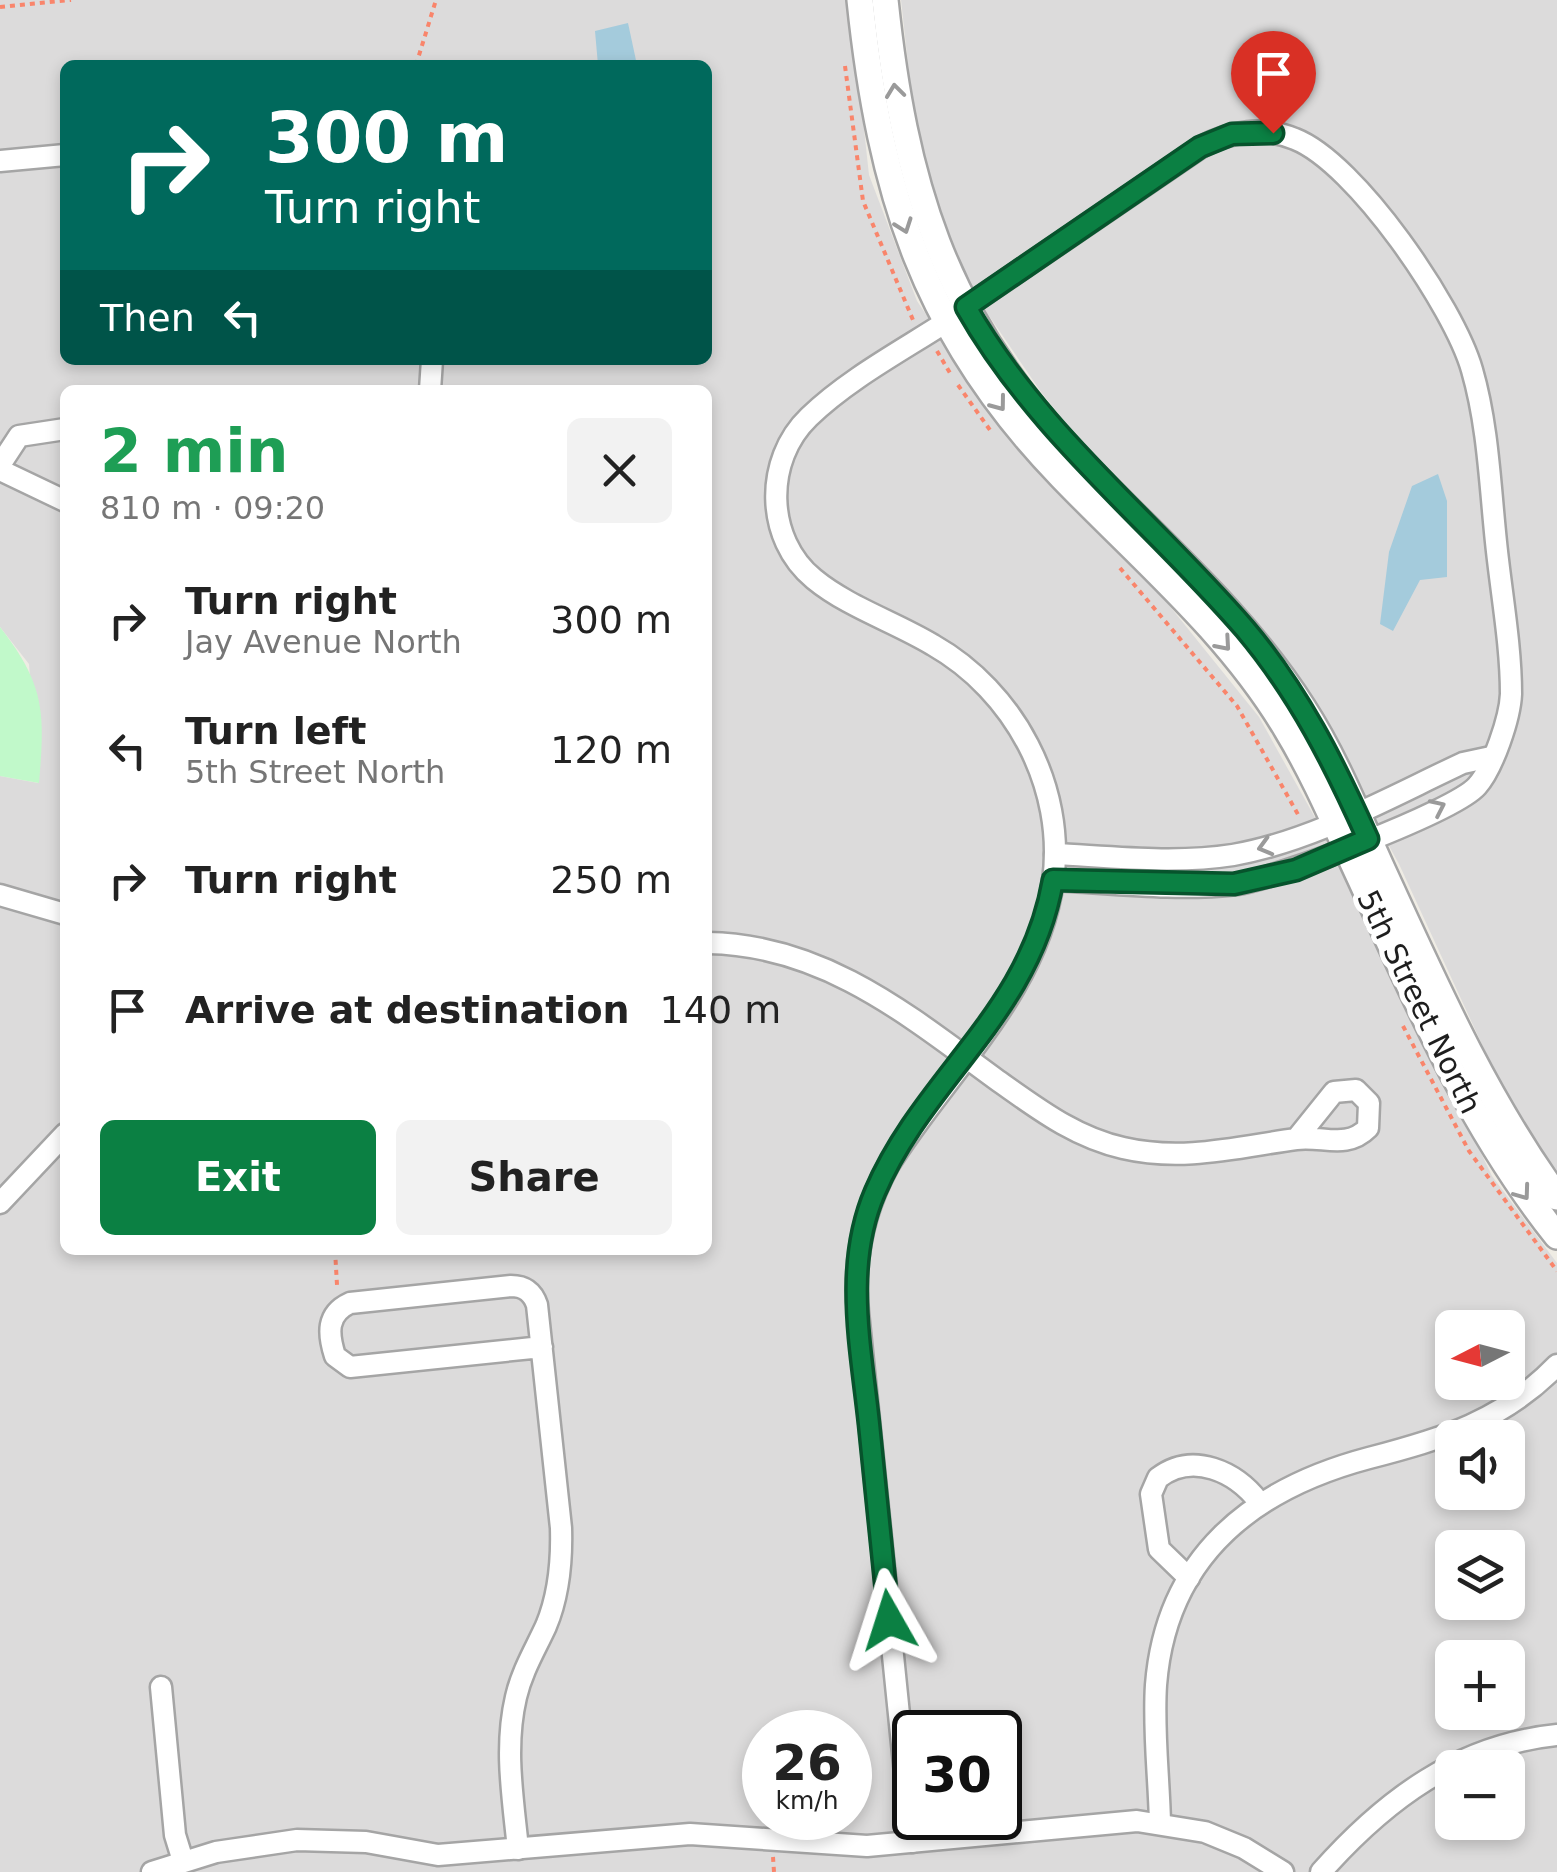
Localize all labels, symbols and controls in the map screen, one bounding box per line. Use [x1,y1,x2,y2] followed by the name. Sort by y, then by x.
[1231,31,1316,134] pin
[1246,46,1301,101] icon: arrive
[885,83,906,99] one-way arrow
[265,97,508,179] text: 300 m
[100,100,230,230] icon: right
[265,181,480,234] text: Turn right
[892,217,913,234] one-way arrow
[215,290,270,345] icon: left
[100,296,195,340] text: Then
[987,393,1004,411] one-way arrow
[100,416,288,486] text: 2 min
[567,418,672,523] button: close
[100,489,325,527] text: 810 m · 09:20
[185,579,397,623] text: Turn right
[100,593,155,648] icon: right
[550,598,672,642] text: 300 m
[185,623,462,661] text: Jay Avenue North
[1213,632,1231,650] one-way arrow
[185,709,366,753] text: Turn left
[100,723,155,778] icon: left
[550,728,672,772] text: 120 m
[185,753,445,791] text: 5th Street North
[1428,799,1446,819] one-way arrow
[1258,835,1275,856] one-way arrow
[100,853,155,908] icon: right
[185,858,397,902] text: Turn right
[550,858,672,902] text: 250 m
[1350,884,1489,1119] street label: 5th Street North
[100,983,155,1038] icon: arrive
[185,988,630,1032] text: Arrive at destination
[660,988,781,1032] text: 140 m
[100,1120,376,1235] button: Exit
[396,1120,672,1235] button: Share
[1511,1181,1530,1200] one-way arrow
[1435,1310,1525,1400] north arrow
[1435,1310,1525,1840] map controls
[1435,1420,1525,1510] button: sound
[1435,1530,1525,1620] button: layers
[837,1568,941,1672] position arrow
[1435,1640,1525,1730] button: +
[892,1710,1022,1840] speed limit sign: 30
[772,1734,842,1792] text: 26
[1435,1750,1525,1840] button: −
[775,1786,839,1815] text: km/h

